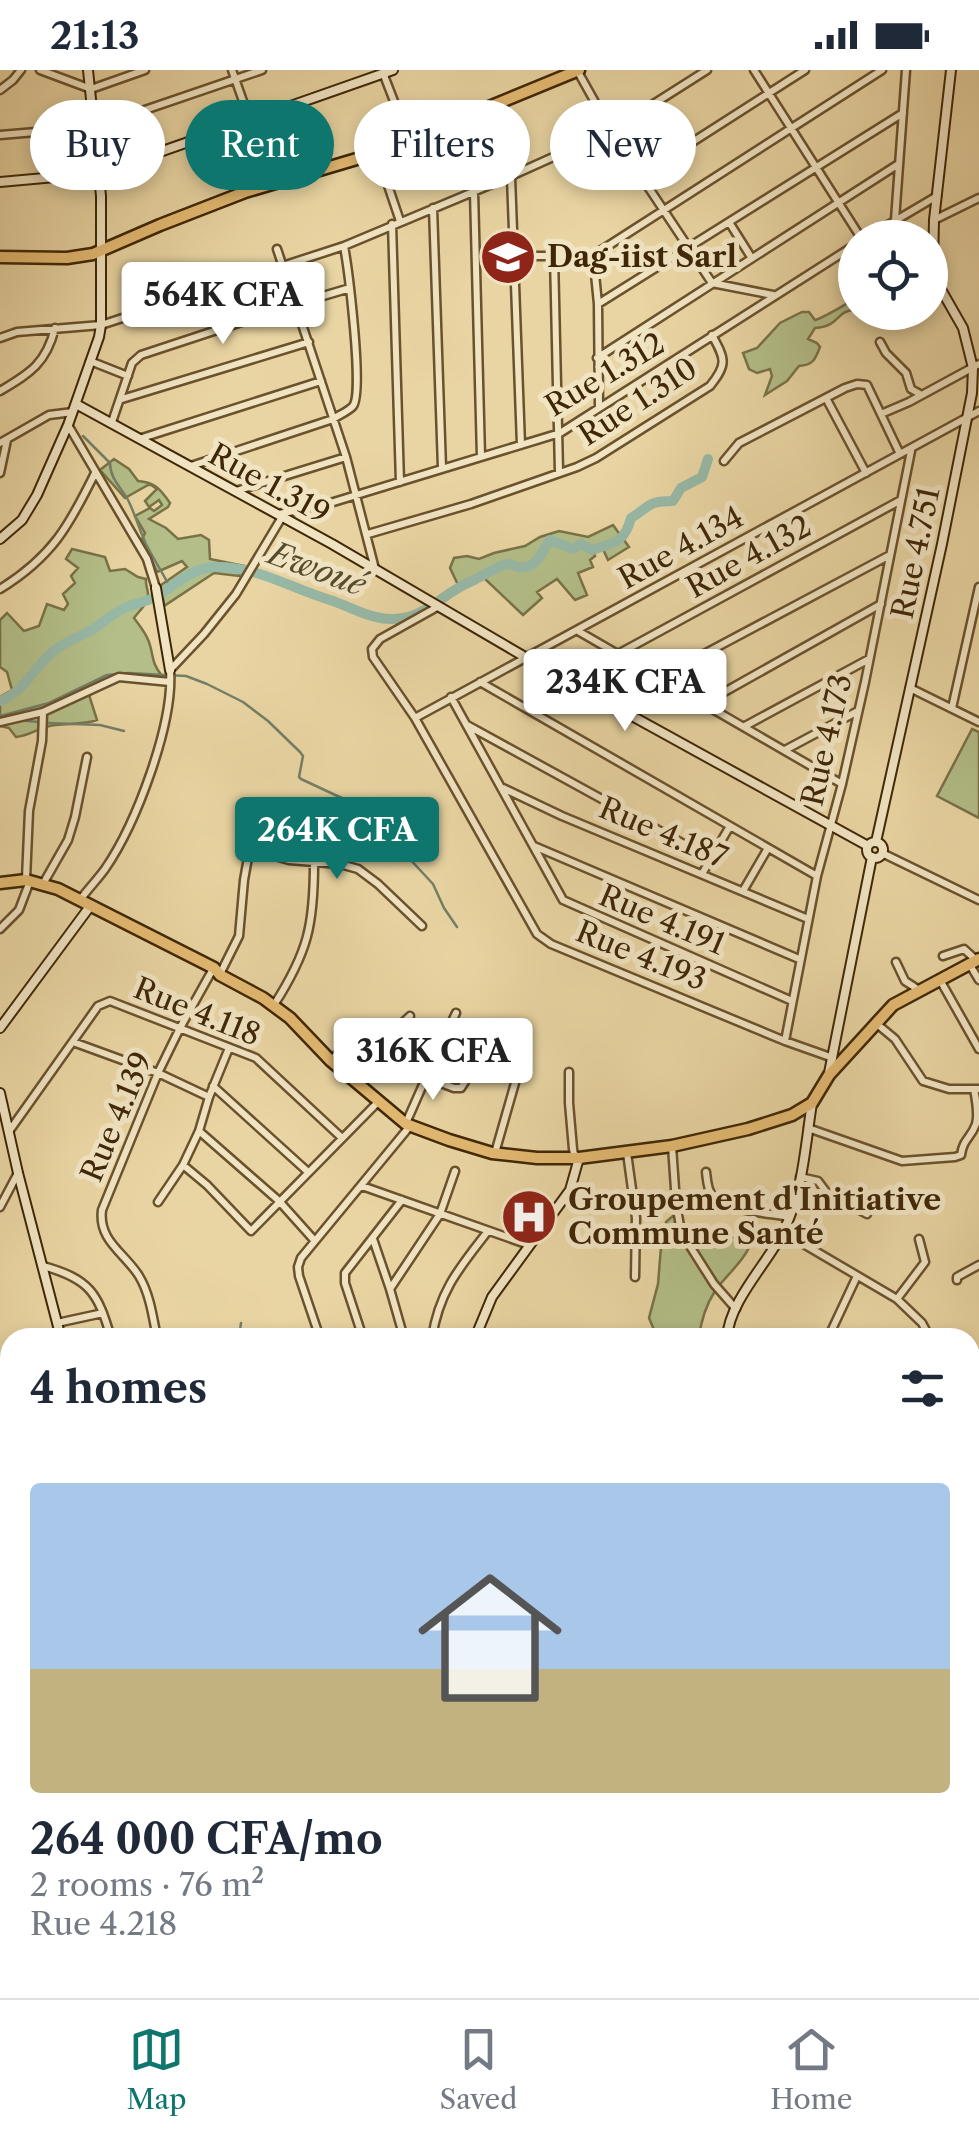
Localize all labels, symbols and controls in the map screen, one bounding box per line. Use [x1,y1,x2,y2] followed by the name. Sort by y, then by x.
[50,12,139,59] text: 21:13
[30,100,165,190] chip: Buy
[185,100,334,190] chip: Rent
[354,100,530,190] chip: Filters
[550,100,696,190] chip: New
[838,220,948,330] map controls
[838,220,948,330] button: locate
[478,227,538,287] school or university icon: Dag-iist Sarl
[547,238,737,275] place label: Dag-iist Sarl
[120,262,326,347] pin: 564K CFA
[144,275,302,314] text: 564K CFA
[539,325,671,424] street label: Rue 1.312
[572,350,704,454] street label: Rue 1.310
[202,435,336,532] street label: Rue 1.319
[884,483,948,622] street label: Rue 4.751
[612,498,750,597] street label: Rue 4.134
[680,507,818,606] street label: Rue 4.132
[260,532,374,605] water label: Ewoué
[522,649,728,734] pin: 234K CFA
[545,662,705,701] text: 234K CFA
[793,670,860,809] street label: Rue 4.173
[594,789,733,876] street label: Rue 4.187
[234,797,440,882] pin: 264K CFA
[257,810,417,849] text: 264K CFA
[594,876,731,963] street label: Rue 4.191
[571,913,712,998] street label: Rue 4.193
[128,969,266,1054] street label: Rue 4.118
[330,1018,536,1103] pin: 316K CFA
[356,1031,510,1070] text: 316K CFA
[73,1046,160,1187] street label: Rue 4.139
[568,1181,941,1252] place label: Groupement d'Initiative Commune Santé
[499,1187,559,1247] hospital icon: Groupement d'Initiative Commune Santé
[895,1361,950,1416] icon: filters
[30,1362,207,1414] text: 4 homes
[400,1548,580,1728] icon: home
[30,1813,383,1865] text: 264 000 CFA/mo
[30,1865,264,1904] text: 2 rooms · 76 m²
[30,1904,177,1943] text: Rue 4.218
[126,2022,187,2116] tab: Map
[440,2022,517,2116] tab: Saved
[770,2022,853,2116] tab: Home

